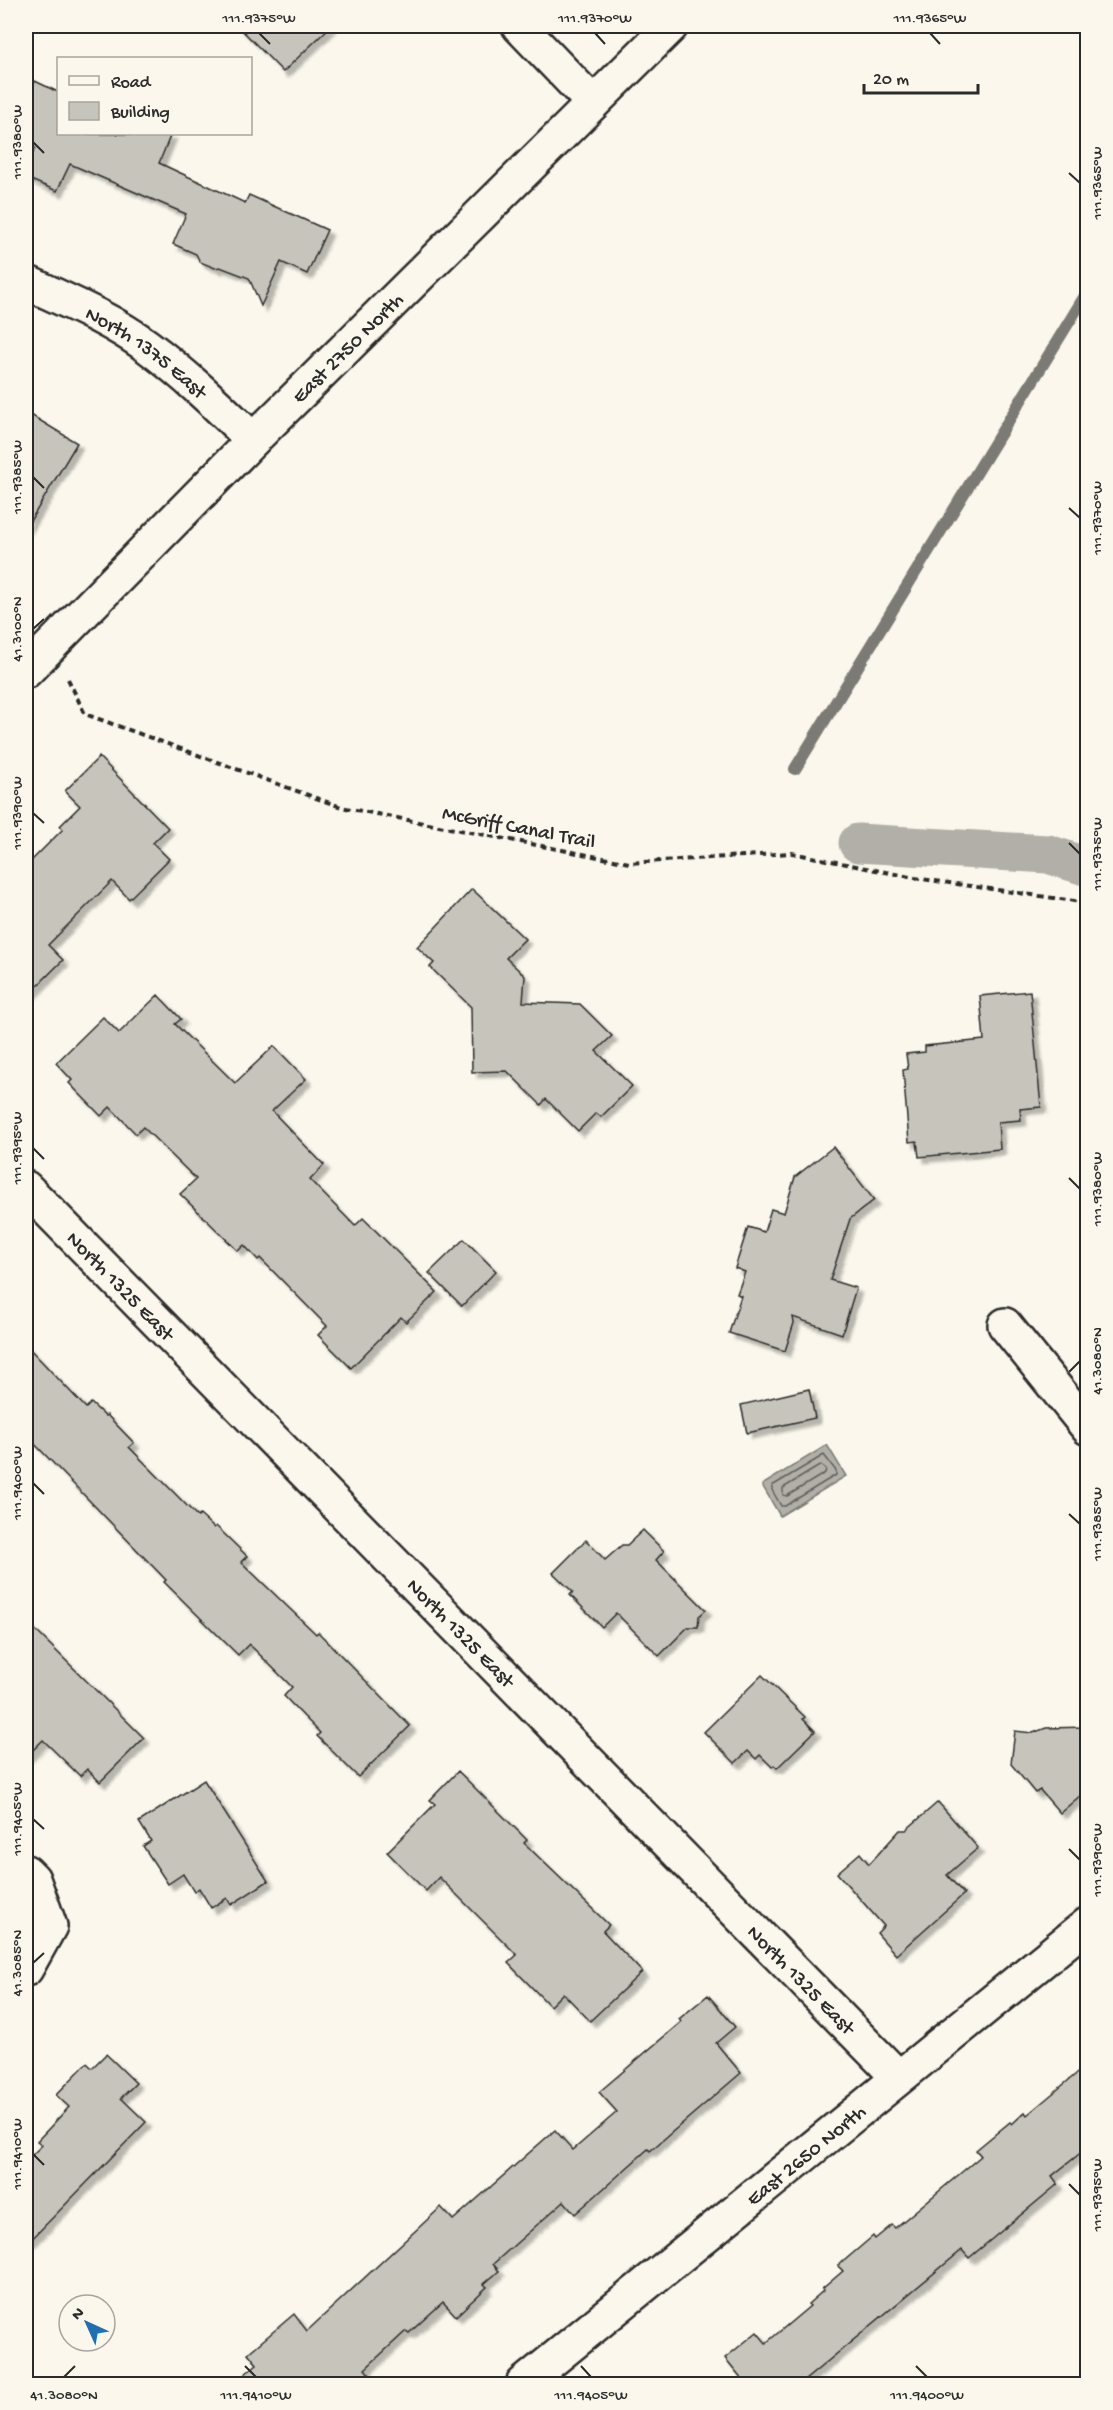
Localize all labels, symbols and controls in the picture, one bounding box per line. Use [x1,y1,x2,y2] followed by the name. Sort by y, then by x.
[221,10,296,28] text: 111.9375°W
[557,10,632,28] text: 111.9370°W
[892,10,967,28] text: 111.9365°W
[57,57,252,135] legend
[864,57,978,95] scale bar
[873,70,909,91] text: 20 m
[111,73,152,94] text: Road
[110,103,170,124] text: Building
[9,105,27,180] text: 111.9380°W
[1089,146,1107,221] text: 111.9365°W
[288,289,410,410] street label: East 2750 North
[80,303,212,407] street label: North 1375 East
[9,440,27,515] text: 111.9385°W
[1089,481,1107,556] text: 111.9370°W
[9,596,27,662] text: 41.3100°N
[9,776,27,851] text: 111.9390°W
[440,802,597,857] street label: McGriff Canal Trail
[1089,817,1107,892] text: 111.9375°W
[9,1111,27,1186] text: 111.9395°W
[1089,1152,1107,1227] text: 111.9380°W
[59,1227,180,1349] street label: North 1325 East
[1089,1327,1107,1395] text: 41.3080°N
[9,1446,27,1521] text: 111.9400°W
[1089,1487,1107,1562] text: 111.9385°W
[400,1574,520,1696] street label: North 1325 East
[9,1782,27,1857] text: 111.9405°W
[1089,1823,1107,1898] text: 111.9390°W
[740,1921,860,2043] street label: North 1325 East
[9,1929,27,1996] text: 41.3085°N
[743,2101,872,2213] street label: East 2650 North
[9,2118,27,2191] text: 111.9410°W
[1089,2158,1107,2233] text: 111.9395°W
[57,2293,117,2353] north arrow
[68,2304,90,2325] text: N
[30,2387,98,2405] text: 41.3080°N
[219,2387,292,2405] text: 111.9410°W
[553,2387,628,2405] text: 111.9405°W
[889,2387,964,2405] text: 111.9400°W

